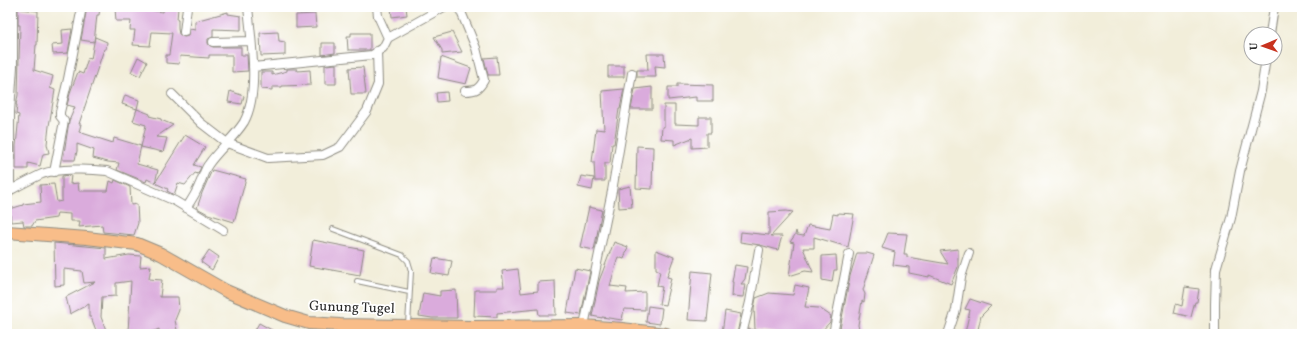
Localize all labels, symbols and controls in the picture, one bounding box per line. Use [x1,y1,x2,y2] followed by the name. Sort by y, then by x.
[1243,26,1283,66] north arrow
[1247,42,1262,50] text: U
[309,297,395,319] street label: Gunung Tugel

